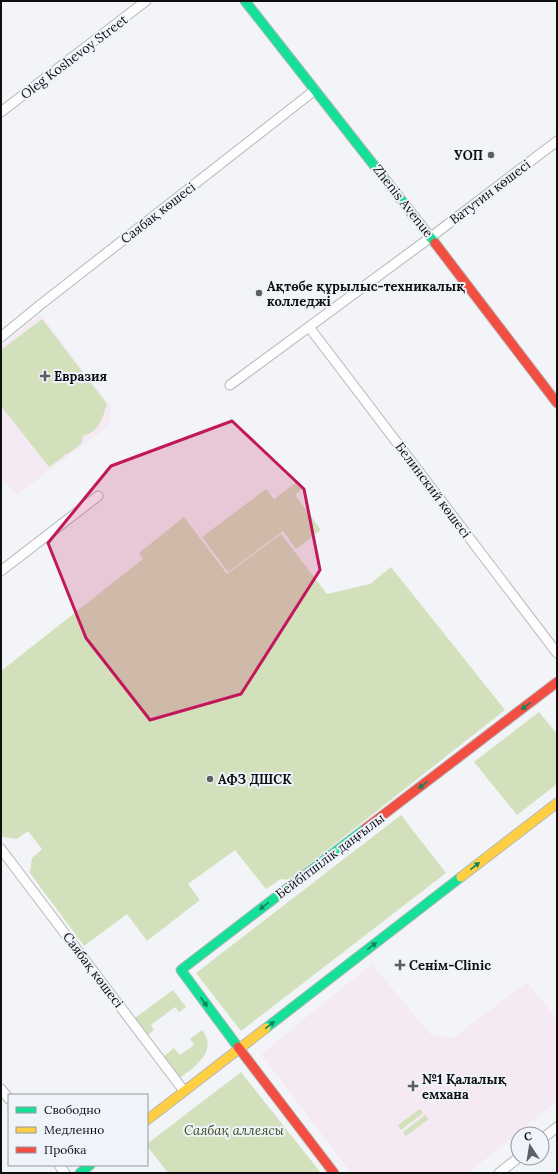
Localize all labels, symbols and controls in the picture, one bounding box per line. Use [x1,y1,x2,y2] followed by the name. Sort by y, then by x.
[17,11,131,103] street label: Oleg Koshevoy Street
[454,147,483,164] place label: УОП
[486,150,496,160] marker: УОП
[446,156,534,228] street label: Ватутин көшесі
[369,161,437,241] street label: Zhenis Avenue
[117,178,199,248] street label: Саябақ көшесі
[267,278,465,310] place label: Ақтөбе құрылыс-техникалық колледжі
[254,288,264,298] marker: Ақтөбе құрылыс-техникалық колледжі
[54,368,108,385] place label: Евразия
[39,370,51,382] marker: Евразия
[391,439,475,542] street label: Белинский көшесі
[520,701,531,710] one-way arrow
[218,771,292,788] place label: АФЗ ДШСК
[205,774,215,784] marker: АФЗ ДШСК
[417,780,428,789] one-way arrow
[272,809,388,902] street label: Бейбітшілік даңғылы
[470,862,481,870] one-way arrow
[259,902,269,910] one-way arrow
[59,929,127,1011] street label: Саябақ көшесі
[367,941,378,950] one-way arrow
[409,957,491,974] place label: Сенім-Clinic
[394,959,406,971] marker: Сенім-Clinic
[200,996,208,1007] one-way arrow
[264,1021,275,1029] one-way arrow
[422,1071,507,1103] place label: №1 Қалалық емхана
[407,1080,419,1092] marker: №1 Қалалық емхана
[8,1094,148,1166] legend
[44,1102,101,1117] text: Свободно
[44,1122,104,1137] text: Медленно
[184,1122,285,1139] park label: Саябақ аллеясы
[510,1126,550,1166] north arrow
[523,1128,533,1144] text: С
[44,1142,86,1157] text: Пробка

